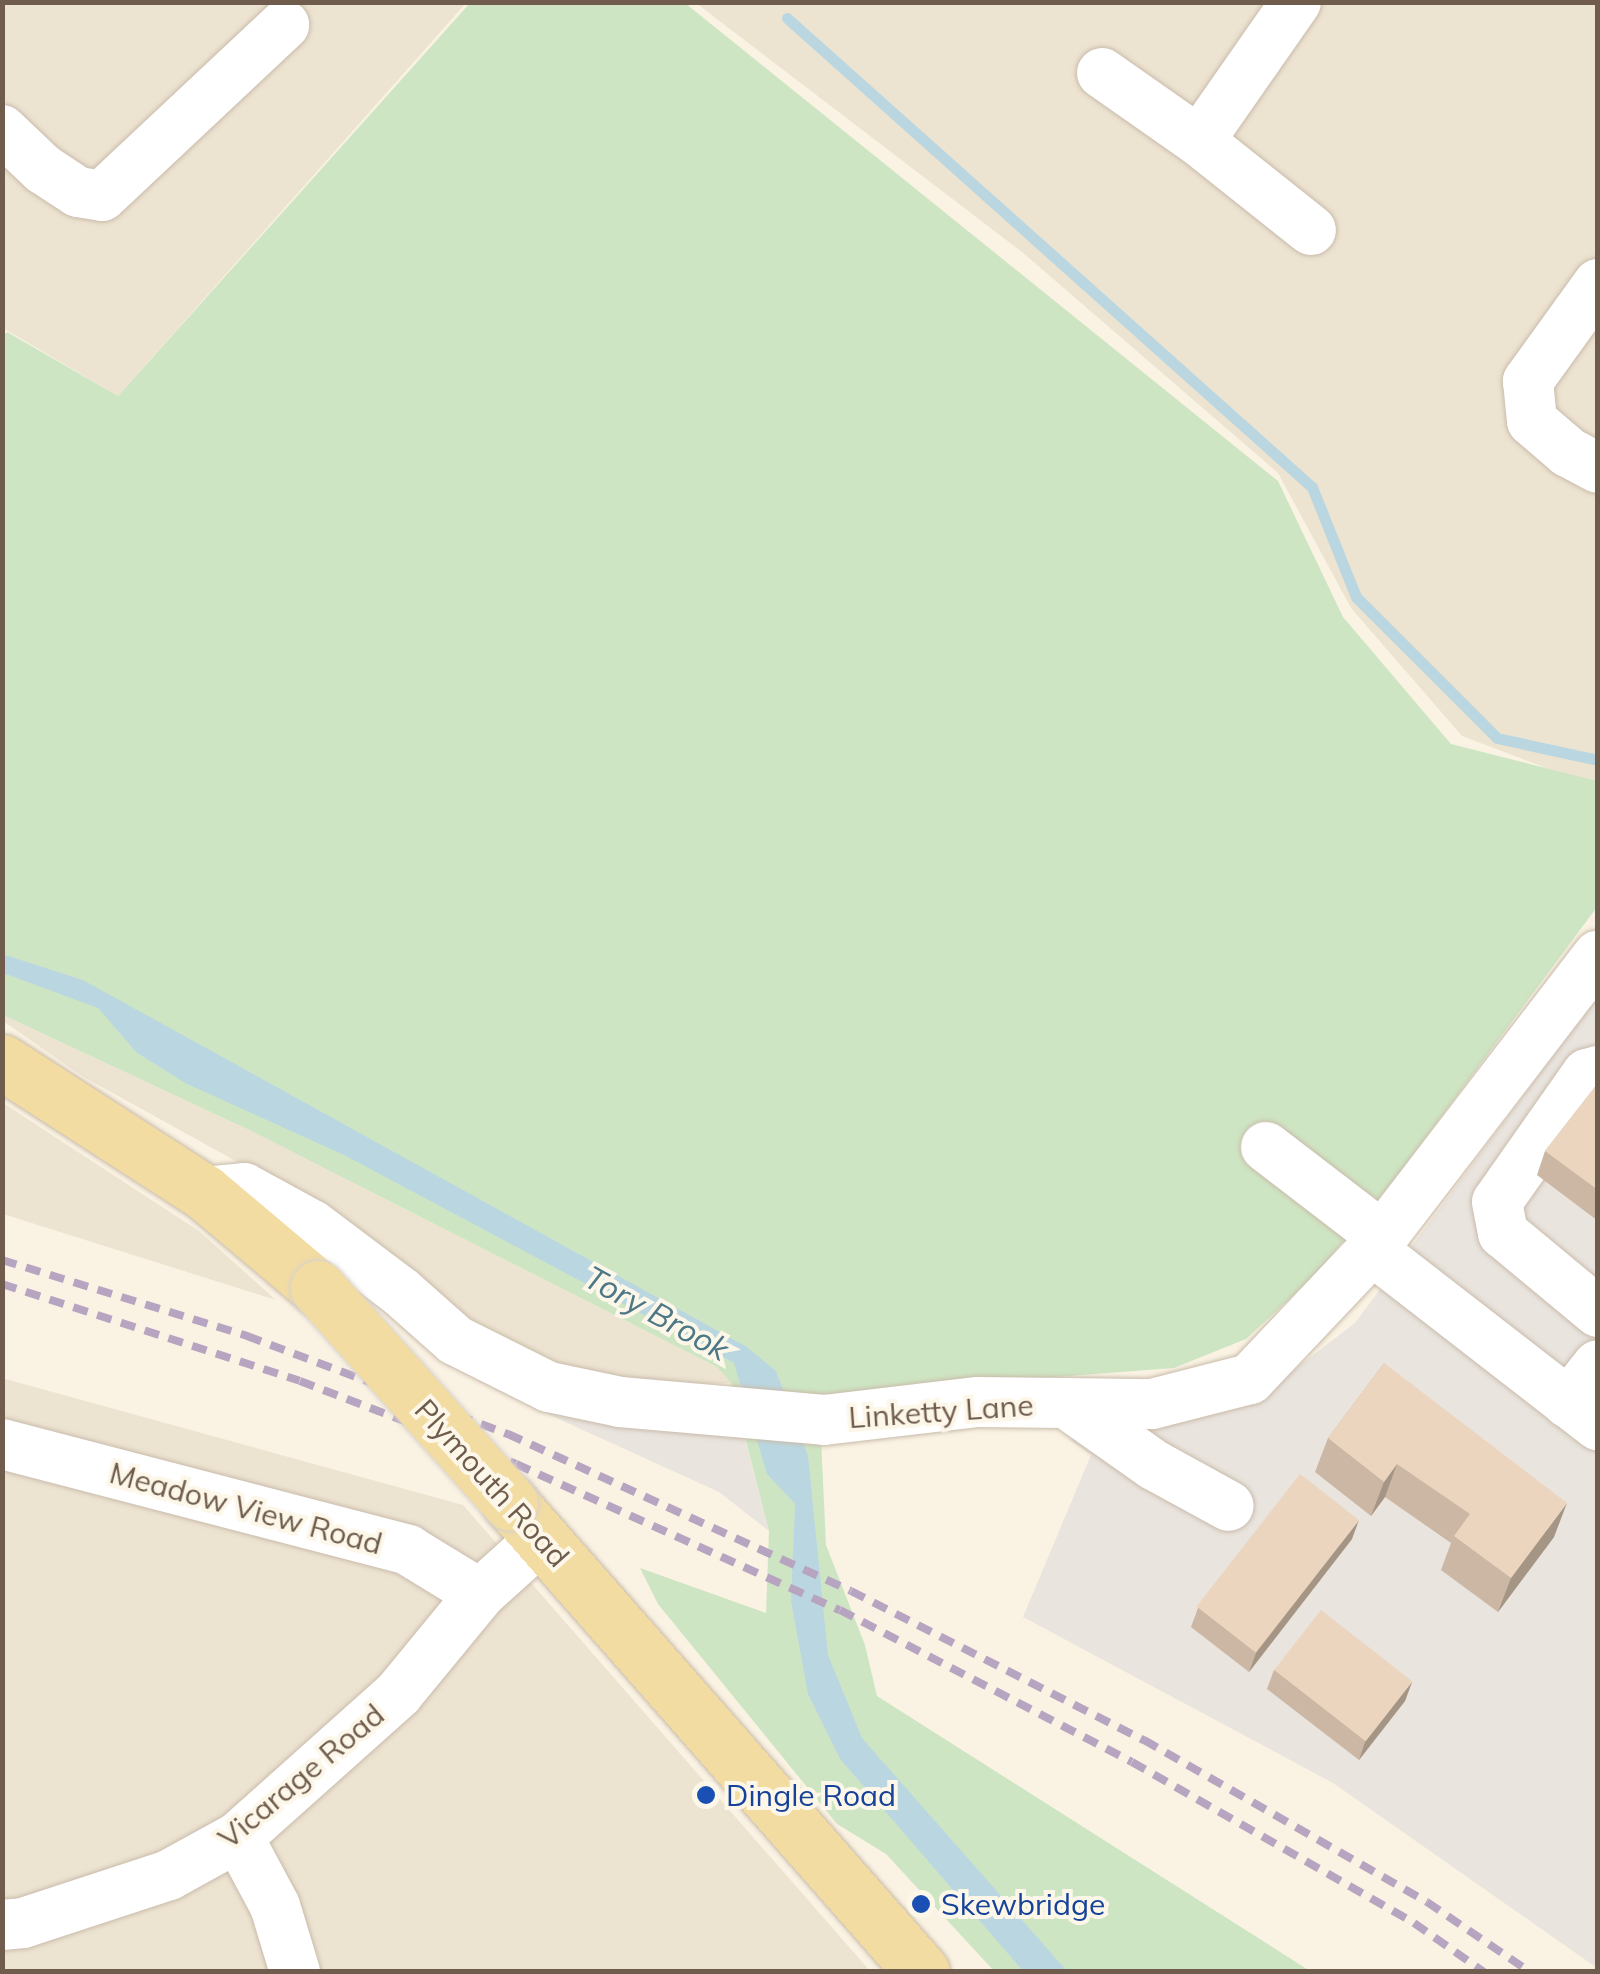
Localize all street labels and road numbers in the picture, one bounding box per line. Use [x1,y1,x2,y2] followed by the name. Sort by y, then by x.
[847,1387,1035,1435] street label: Linketty Lane
[407,1392,577,1574] street label: Plymouth Road
[106,1454,386,1562] street label: Meadow View Road
[211,1696,391,1856] street label: Vicarage Road

